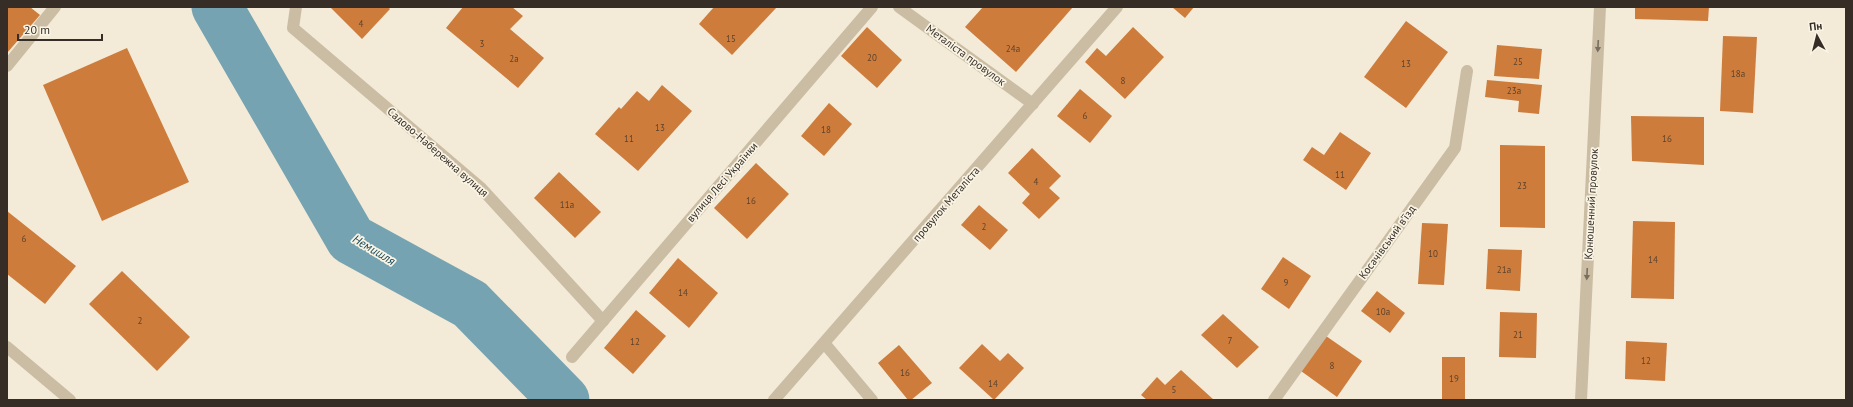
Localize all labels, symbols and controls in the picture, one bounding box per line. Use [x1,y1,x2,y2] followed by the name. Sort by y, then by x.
[18,16,102,42] scale bar
[1797,16,1837,56] north arrow
[359,18,364,29] house number: 4
[1809,18,1823,34] text: Пн
[923,21,1009,89] street label: Металіста провулок
[24,22,50,37] text: 20 m
[726,33,736,44] house number: 15
[480,38,485,49] house number: 3
[1595,40,1601,53] one-way arrow
[1006,43,1020,54] house number: 24а
[867,52,877,63] house number: 20
[509,53,519,64] house number: 2а
[1513,56,1523,67] house number: 25
[1401,58,1411,69] house number: 13
[1731,68,1745,79] house number: 18а
[1121,75,1126,86] house number: 8
[1507,85,1521,96] house number: 23а
[385,104,491,200] street label: Садово-Набережна вулиця
[1083,110,1088,121] house number: 6
[655,122,665,133] house number: 13
[821,124,831,135] house number: 18
[624,133,634,144] house number: 11
[1662,133,1672,144] house number: 16
[683,139,761,225] street label: вулиця Лесі Українки
[1581,147,1601,260] street label: Конюшенний провулок
[910,164,982,244] street label: провулок Металіста
[1335,169,1345,180] house number: 11
[1034,176,1039,187] house number: 4
[1517,180,1527,191] house number: 23
[746,195,756,206] house number: 16
[560,199,574,210] house number: 11а
[1356,202,1418,281] street label: Косачівський в’їзд
[982,221,987,232] house number: 2
[350,231,399,268] water label: Немишля
[22,233,27,244] house number: 6
[1428,248,1438,259] house number: 10
[1648,254,1658,265] house number: 14
[1497,264,1511,275] house number: 21а
[1584,268,1590,281] one-way arrow
[1284,277,1289,288] house number: 9
[678,287,688,298] house number: 14
[1376,306,1390,317] house number: 10а
[138,315,143,326] house number: 2
[1513,329,1523,340] house number: 21
[1228,335,1233,346] house number: 7
[630,336,640,347] house number: 12
[1641,355,1651,366] house number: 12
[1330,360,1335,371] house number: 8
[900,367,910,378] house number: 16
[1449,373,1459,384] house number: 19
[988,378,998,389] house number: 14
[1172,384,1177,395] house number: 5

